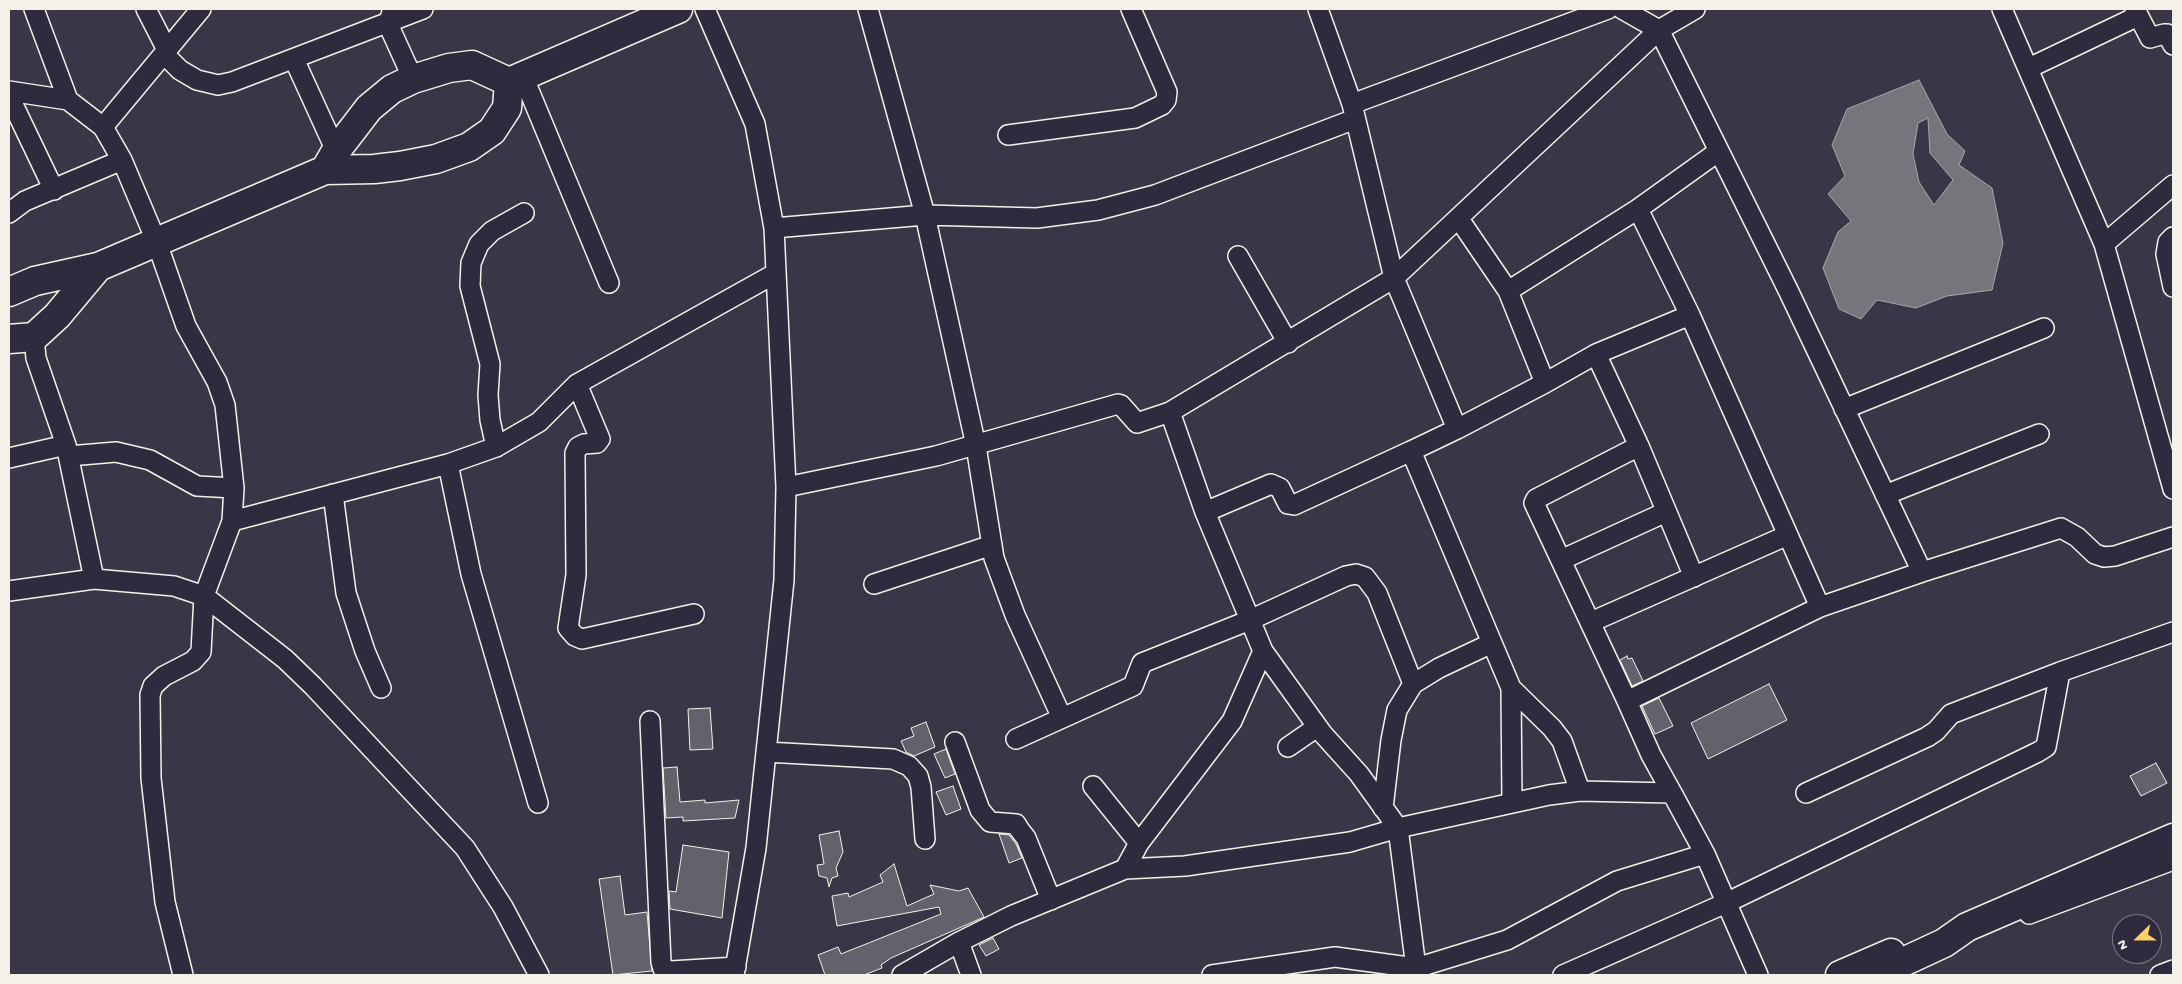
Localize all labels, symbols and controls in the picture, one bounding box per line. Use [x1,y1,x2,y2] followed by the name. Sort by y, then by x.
[2112,914,2162,964] north arrow
[2114,937,2133,952] text: N

